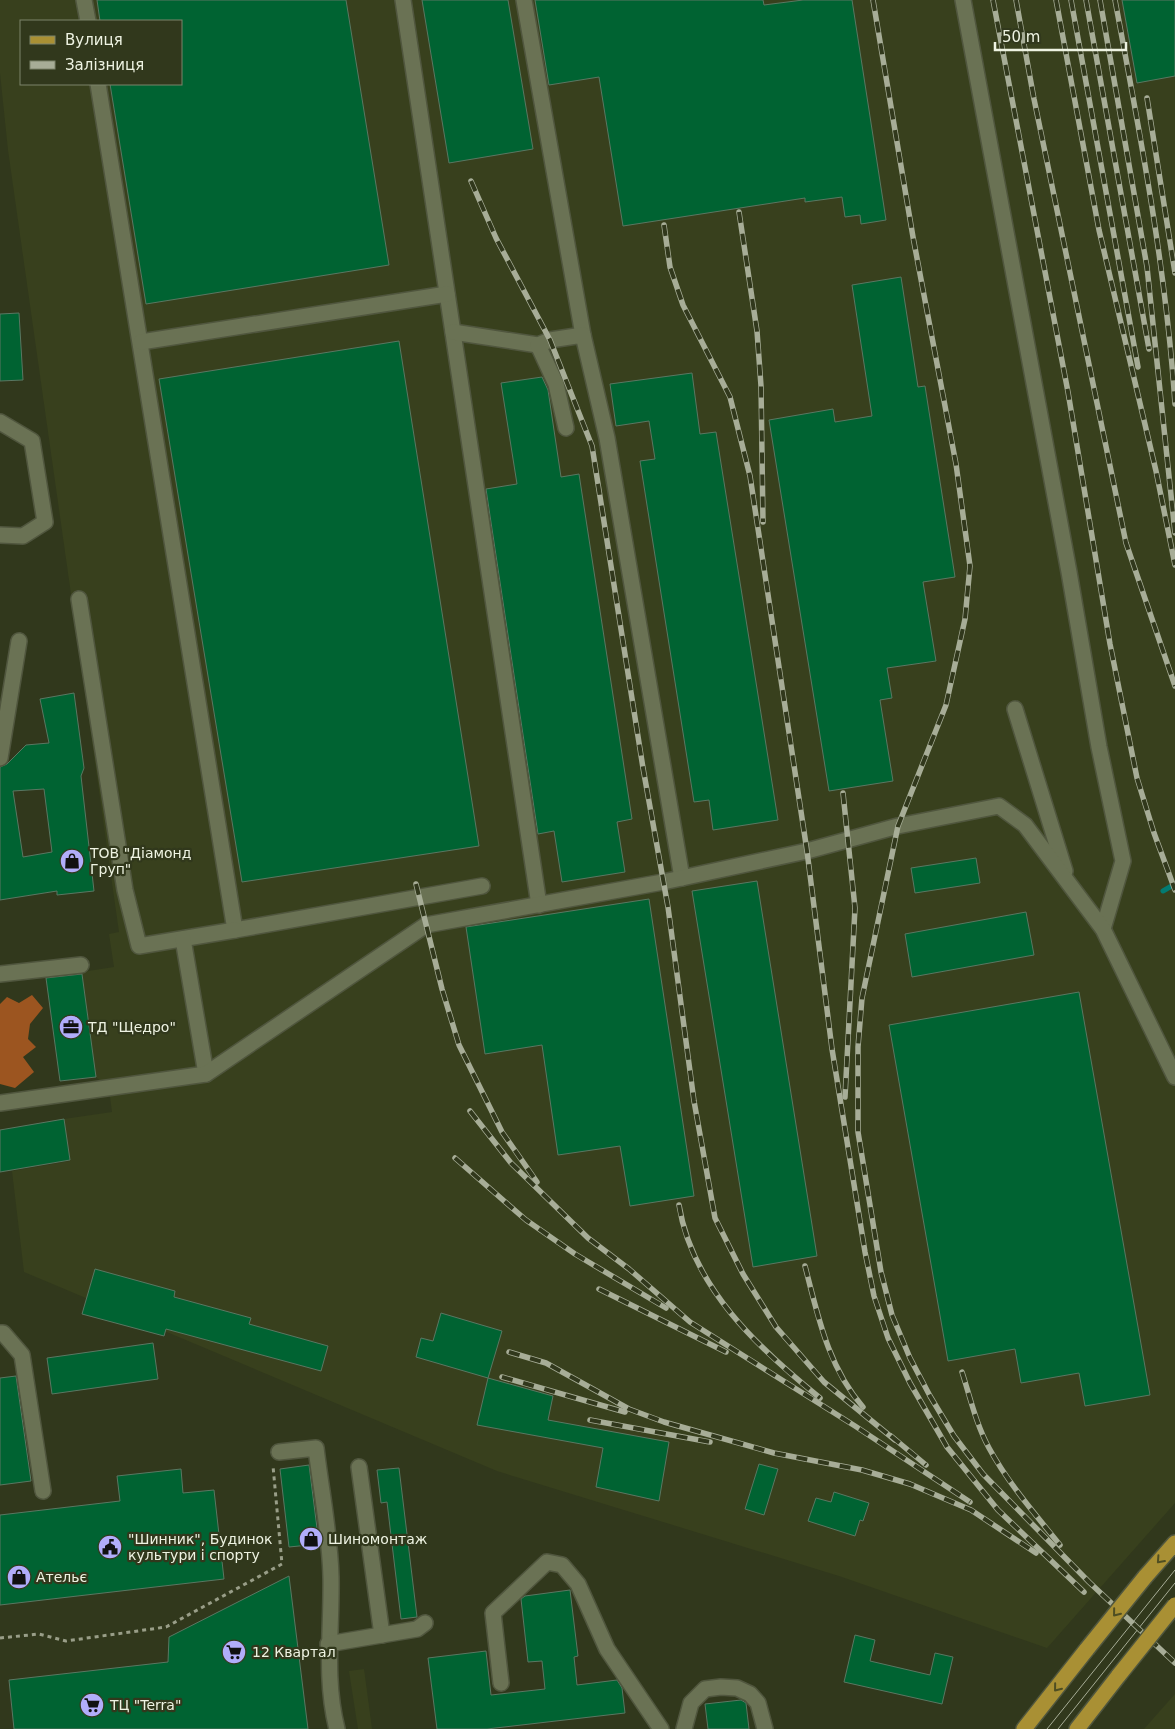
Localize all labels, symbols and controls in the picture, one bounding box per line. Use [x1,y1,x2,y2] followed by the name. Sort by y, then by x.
[20,20,182,85] legend
[995,20,1126,52] scale bar
[1002,28,1040,46] text: 50 m
[65,31,123,49] text: Вулиця
[65,56,144,74] text: Залізниця
[89,845,191,877] place label: ТОВ "Діамонд Груп"
[59,848,85,874] shop icon: ТОВ "Діамонд Груп"
[58,1014,84,1040] office icon: ТД "Щедро"
[87,1019,176,1035] place label: ТД "Щедро"
[298,1526,324,1552] shop icon: Шиномонтаж
[128,1531,273,1563] place label: "Шинник", Будинок культури і спорту
[328,1531,428,1547] place label: Шиномонтаж
[97,1534,123,1560] public building icon: "Шинник", Будинок культури і спорту
[1157,1554,1166,1563] one-way arrow
[6,1564,32,1590] shop icon: Ательє
[36,1569,87,1585] place label: Ательє
[1113,1607,1121,1616] one-way arrow
[221,1639,247,1665] supermarket icon: 12 Квартал
[252,1644,336,1660] place label: 12 Квартал
[1053,1682,1062,1691] one-way arrow
[79,1692,105,1718] supermarket icon: ТЦ "Terra"
[109,1697,181,1713] place label: ТЦ "Terra"

